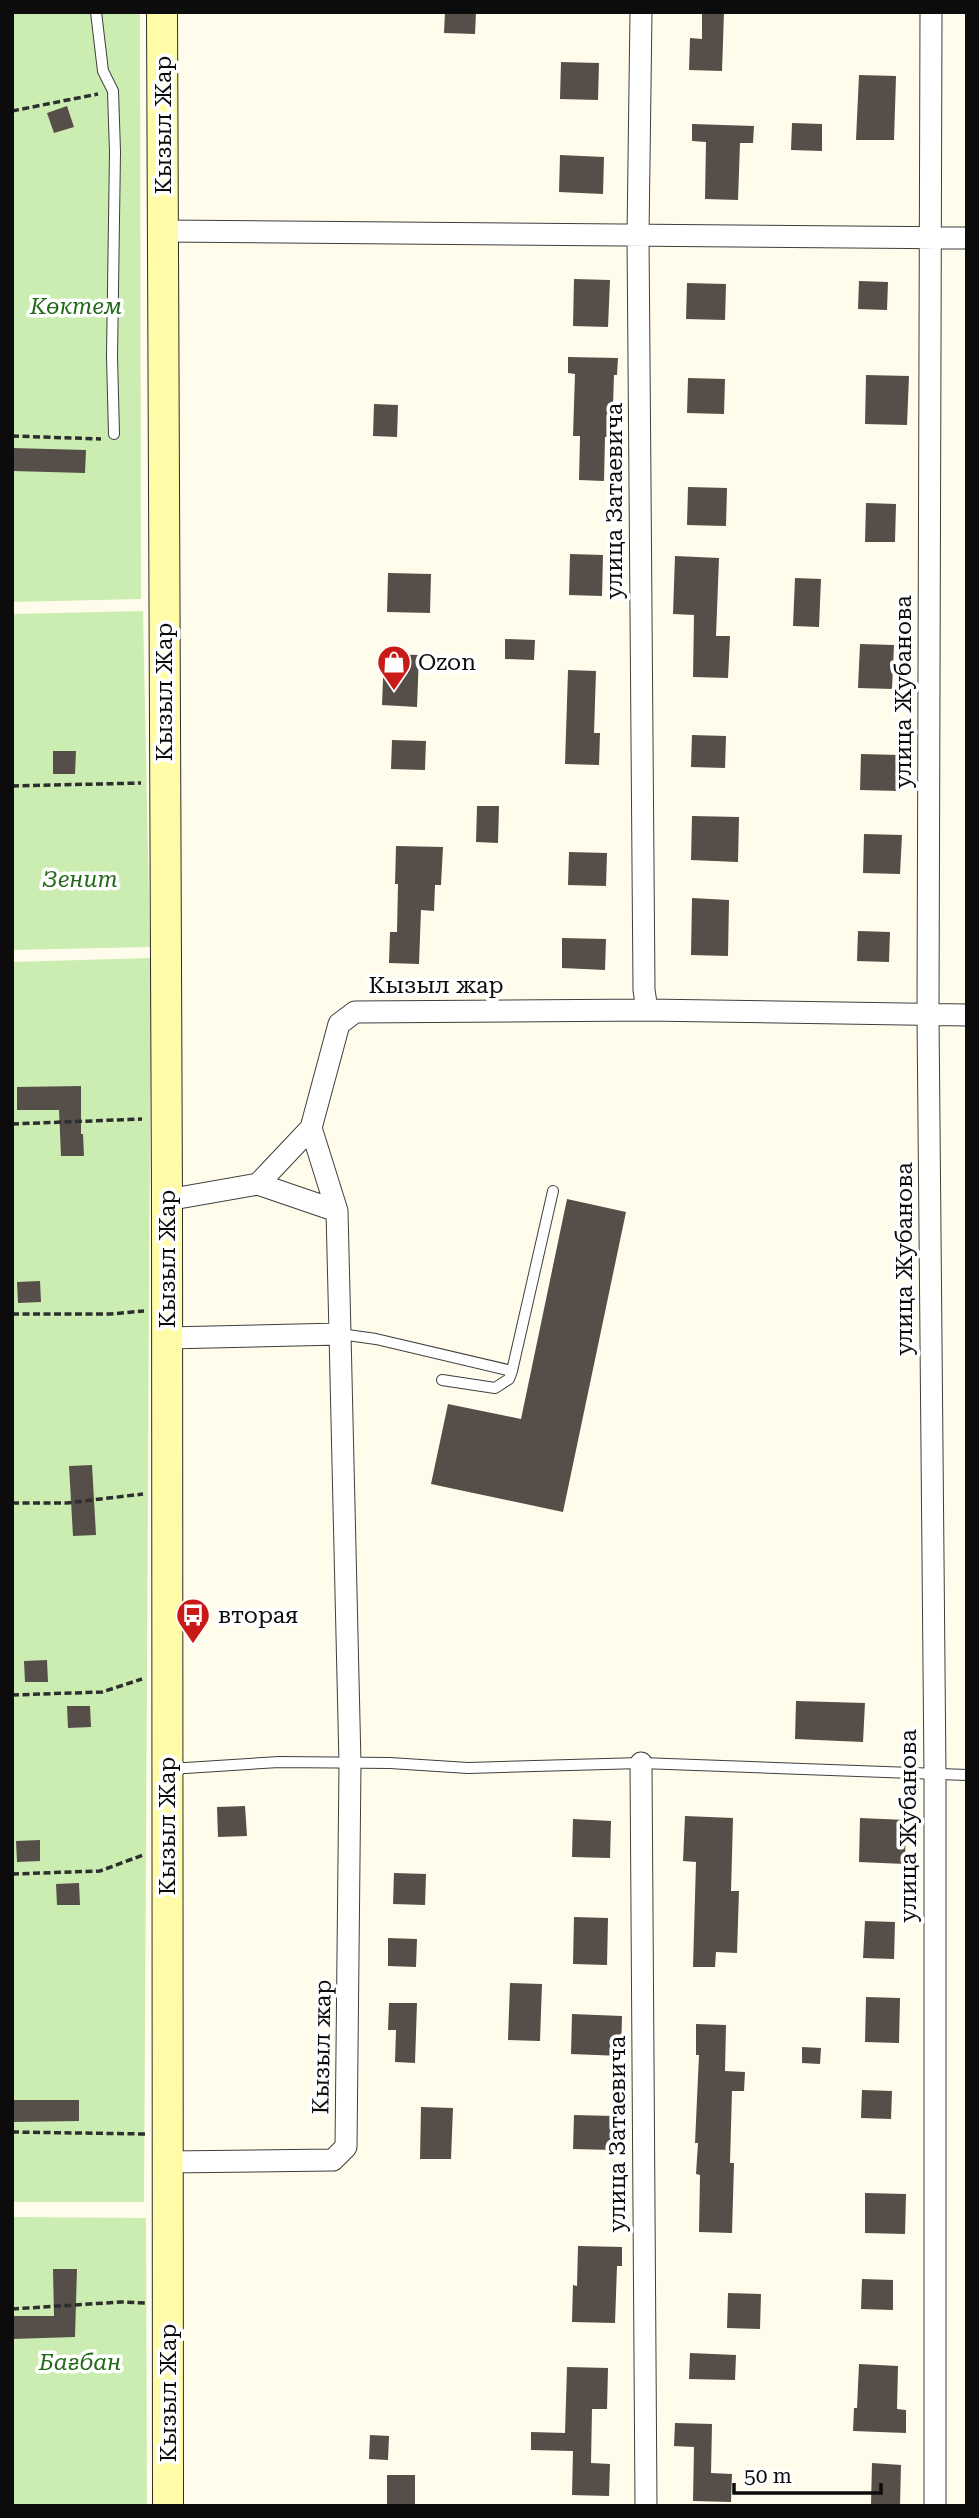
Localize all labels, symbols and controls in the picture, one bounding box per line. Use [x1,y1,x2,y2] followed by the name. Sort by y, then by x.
[150,56,177,194] street label: Кызыл Жар
[29,293,122,320] park label: Көктем
[601,402,628,599] street label: улица Затаевича
[890,595,917,789] street label: улица Жубанова
[151,623,178,761] street label: Кызыл Жар
[375,643,413,692] shop icon: Ozon
[418,649,476,676] place label: Ozon
[42,866,118,893] park label: Зенит
[369,972,503,999] street label: Кызыл жар
[891,1162,918,1356] street label: улица Жубанова
[154,1190,181,1328] street label: Кызыл Жар
[174,1596,212,1645] bus stop icon: вторая
[218,1602,298,1629] place label: вторая
[895,1729,922,1923] street label: улица Жубанова
[154,1757,181,1895] street label: Кызыл Жар
[307,1979,337,2115] street label: Кызыл жар
[604,2035,631,2232] street label: улица Затаевича
[155,2324,182,2462] street label: Кызыл Жар
[38,2349,121,2376] park label: Бағбан
[734,2452,881,2496] scale bar
[744,2464,792,2488] text: 50 m

